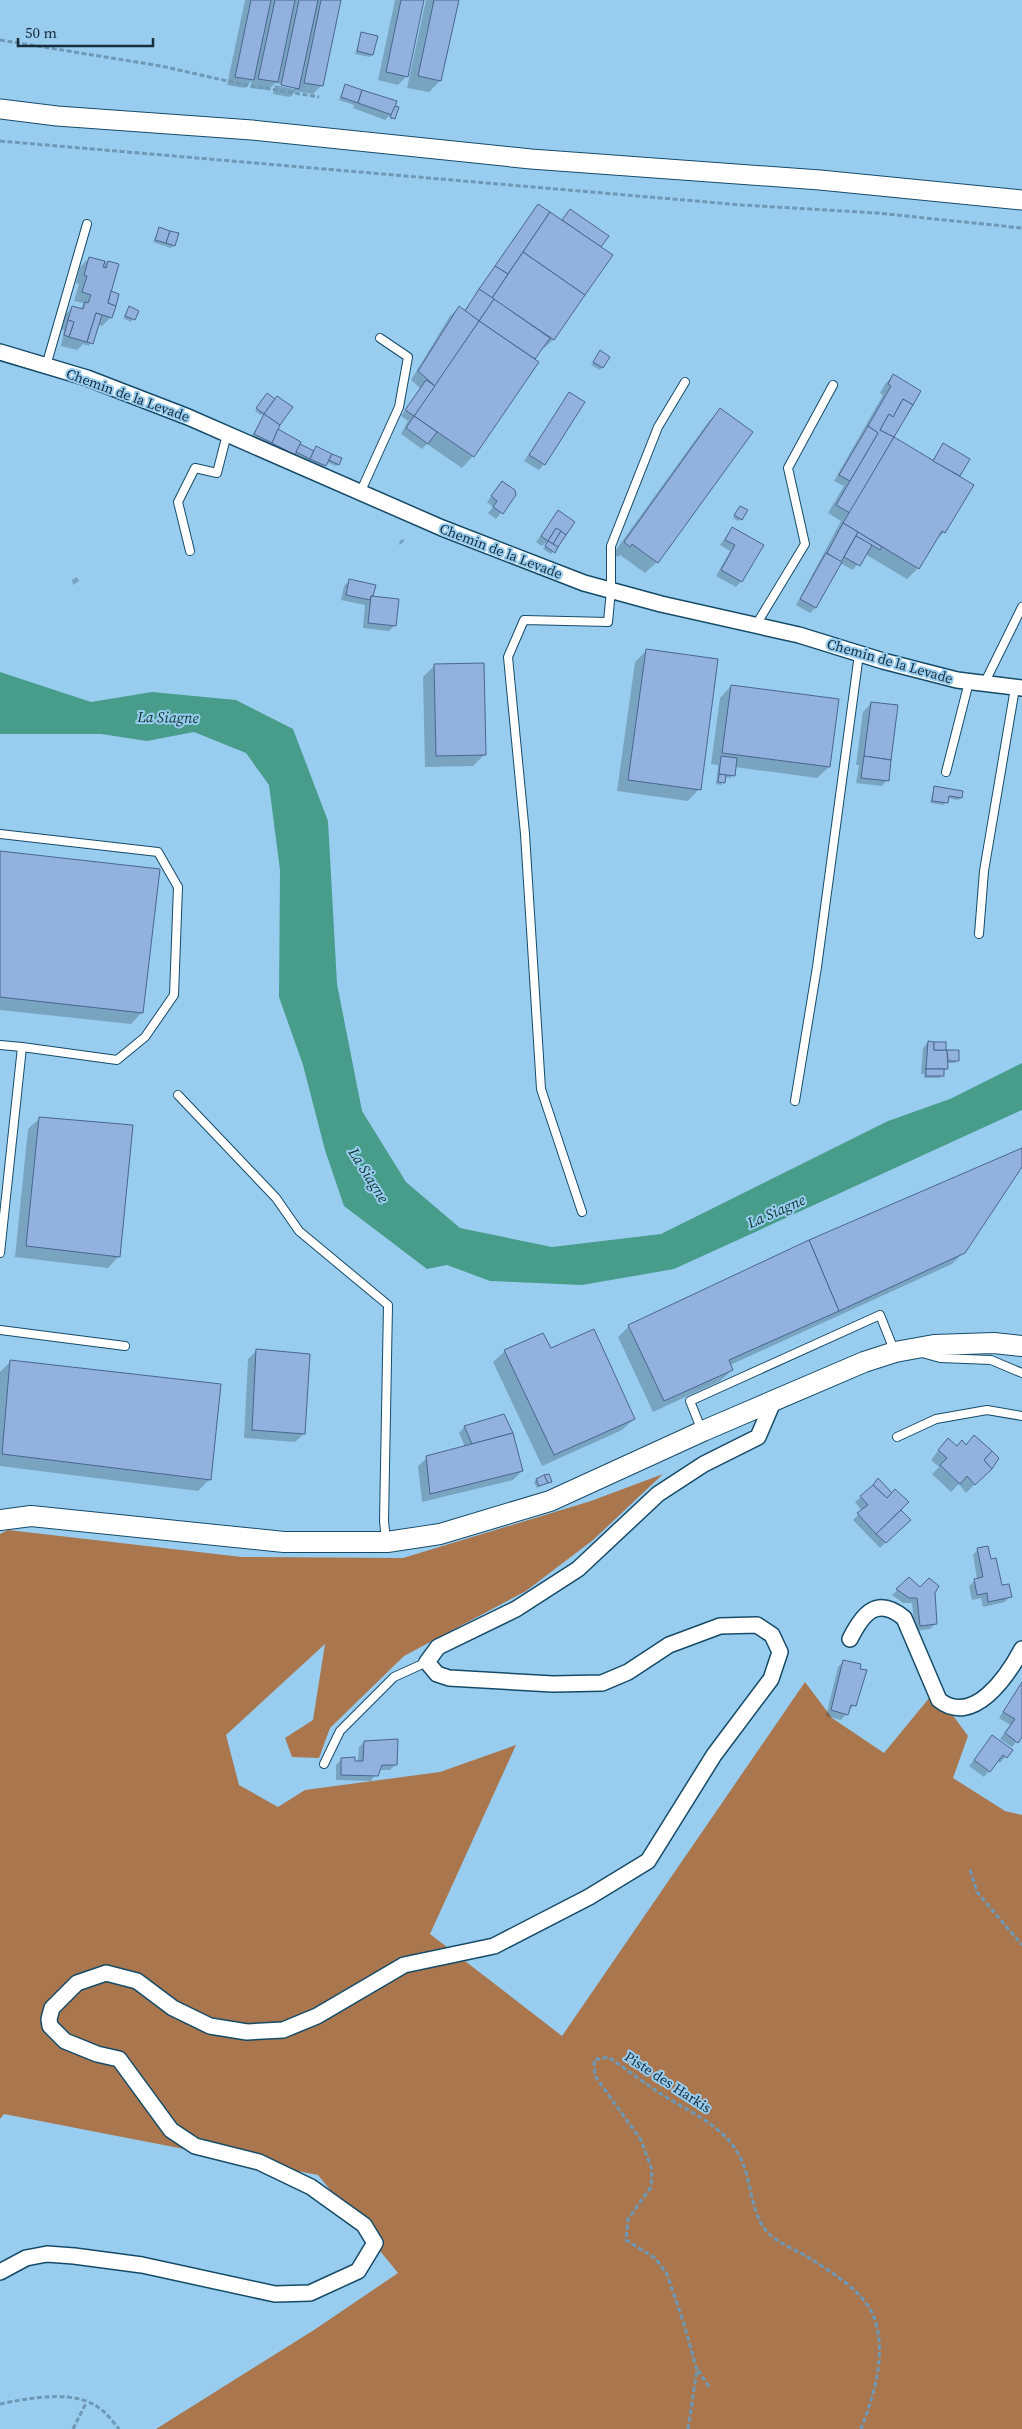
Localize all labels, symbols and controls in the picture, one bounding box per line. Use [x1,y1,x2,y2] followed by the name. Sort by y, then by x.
[18,15,152,47] scale bar
[25,22,57,43] text: 50 m
[63,363,193,427] street label: Chemin de la Levade
[437,518,565,584] street label: Chemin de la Levade
[825,633,955,689] street label: Chemin de la Levade
[136,706,199,728] water label: La Siagne
[343,1143,394,1207] water label: La Siagne
[743,1189,808,1233] water label: La Siagne
[621,2047,715,2117] street label: Piste des Harkis

